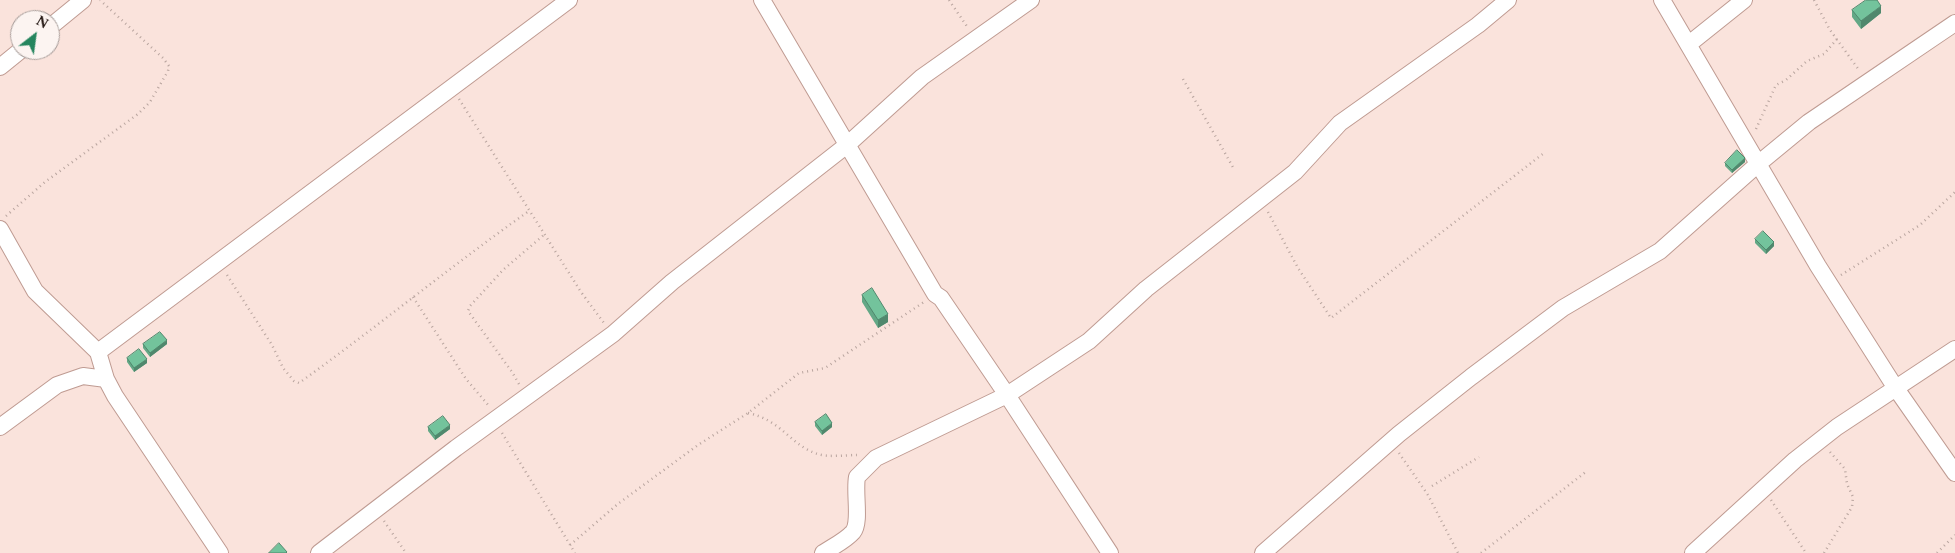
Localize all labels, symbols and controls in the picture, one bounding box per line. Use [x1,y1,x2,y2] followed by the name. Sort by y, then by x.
[10,10,60,60] north arrow
[32,10,52,34] text: N

